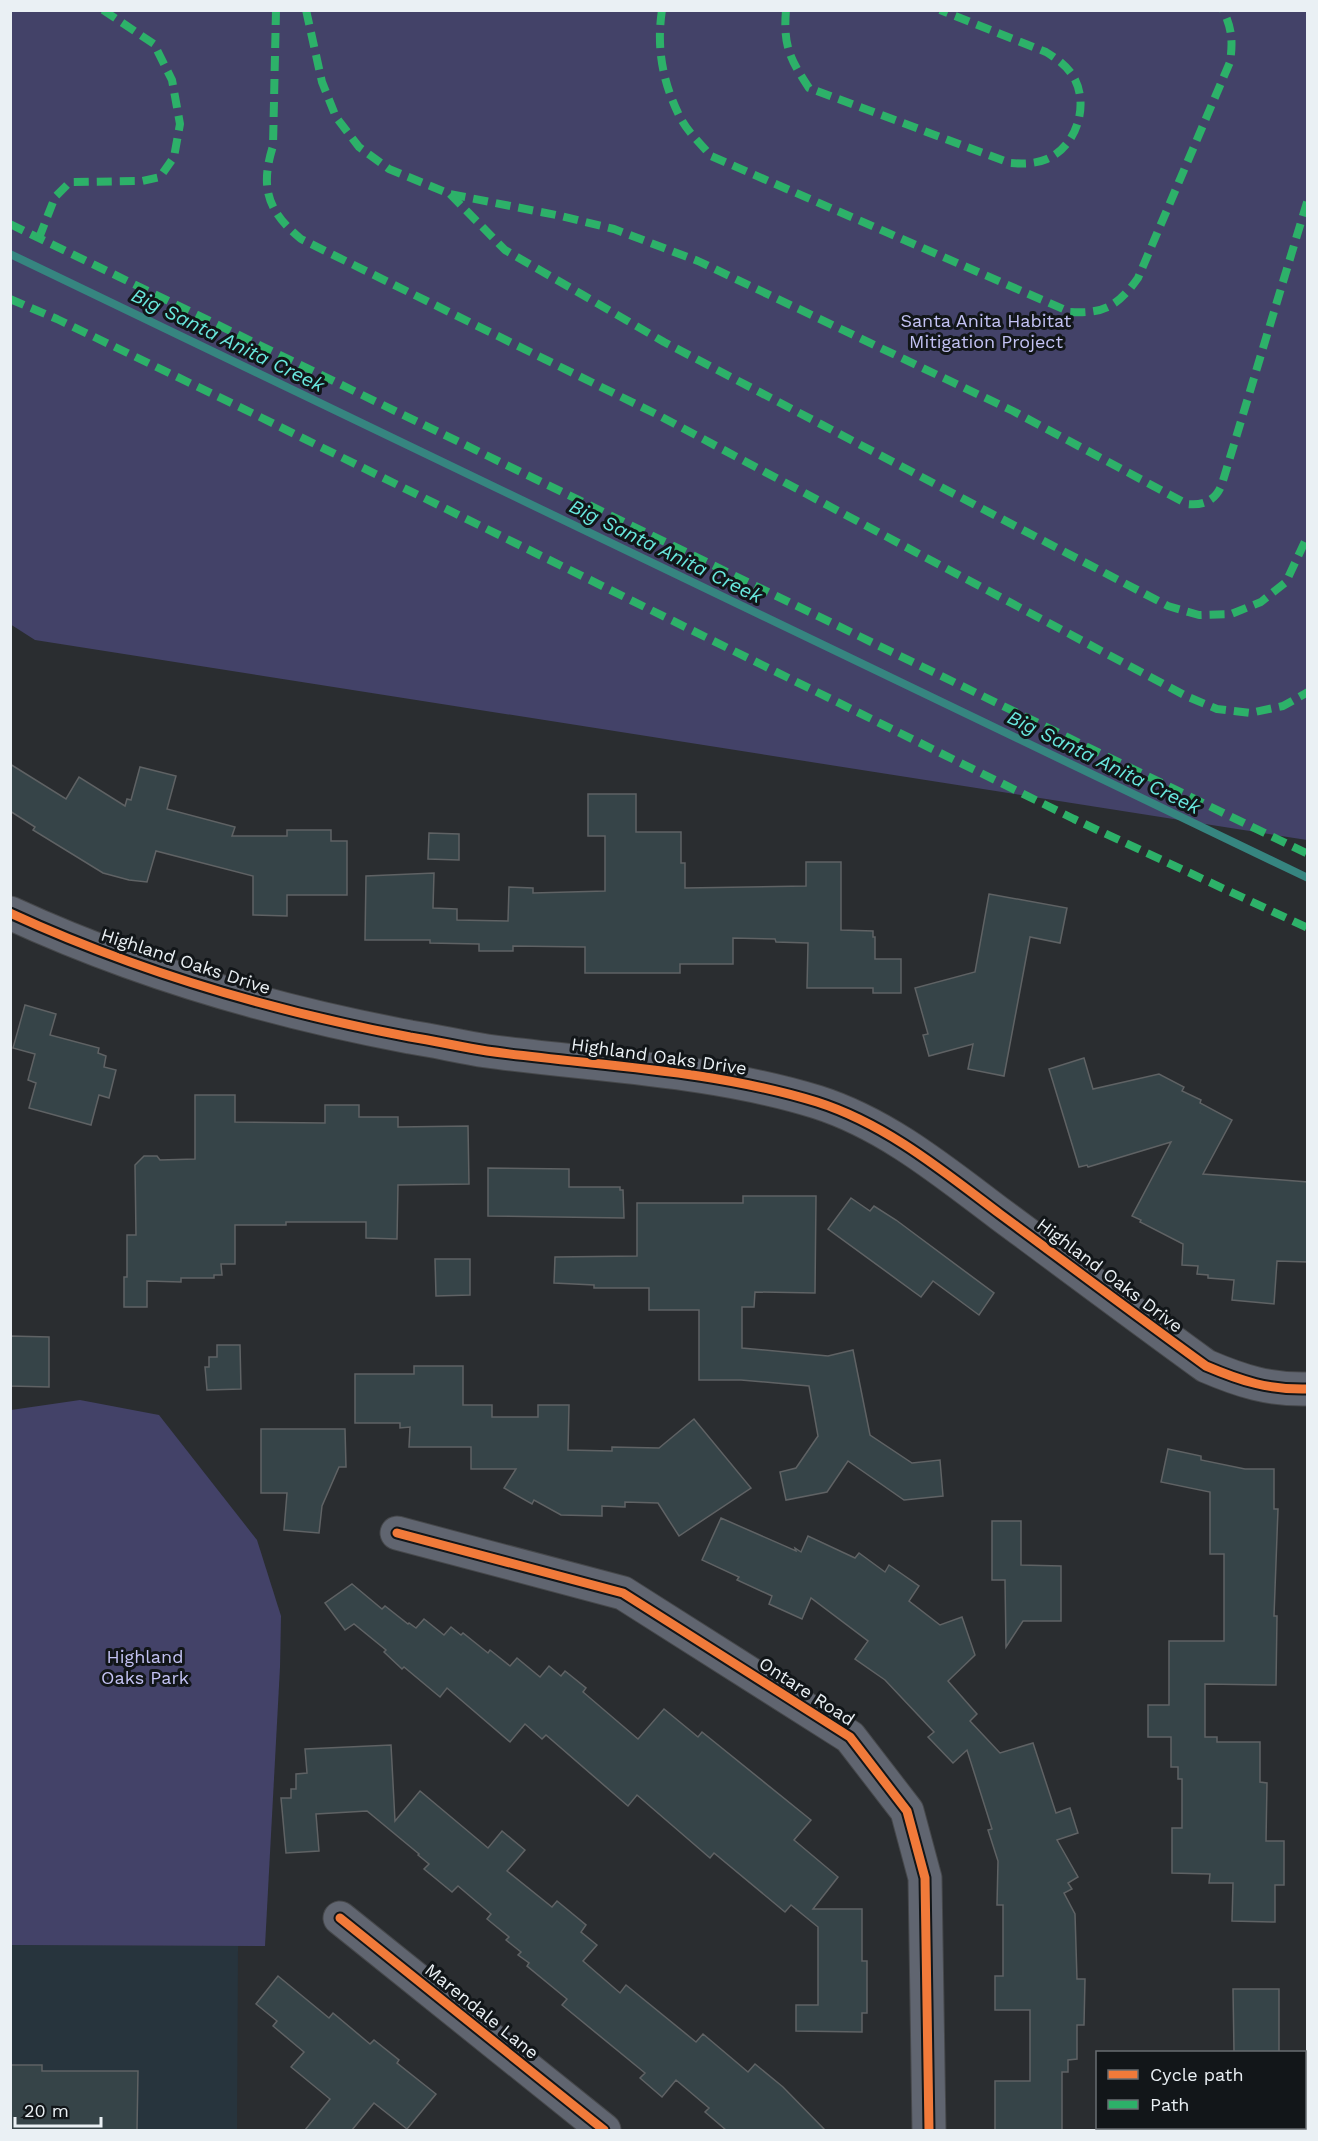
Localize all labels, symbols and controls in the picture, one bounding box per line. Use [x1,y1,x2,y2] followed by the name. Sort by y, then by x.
[127,283,330,398] water label: Big Santa Anita Creek
[901,310,1072,352] park label: Santa Anita Habitat Mitigation Project
[565,494,768,609] water label: Big Santa Anita Creek
[1003,705,1206,820] water label: Big Santa Anita Creek
[99,924,273,998] street label: Highland Oaks Drive
[570,1033,748,1079] street label: Highland Oaks Drive
[1033,1213,1187,1337] street label: Highland Oaks Drive
[101,1646,189,1688] park label: Highland Oaks Park
[755,1652,859,1730] street label: Ontare Road
[421,1959,543,2063] street label: Marendale Lane
[1096,2051,1306,2129] legend
[1150,2064,1244,2085] text: Cycle path
[15,2090,100,2128] scale bar
[1150,2094,1190,2115] text: Path
[24,2100,69,2121] text: 20 m

